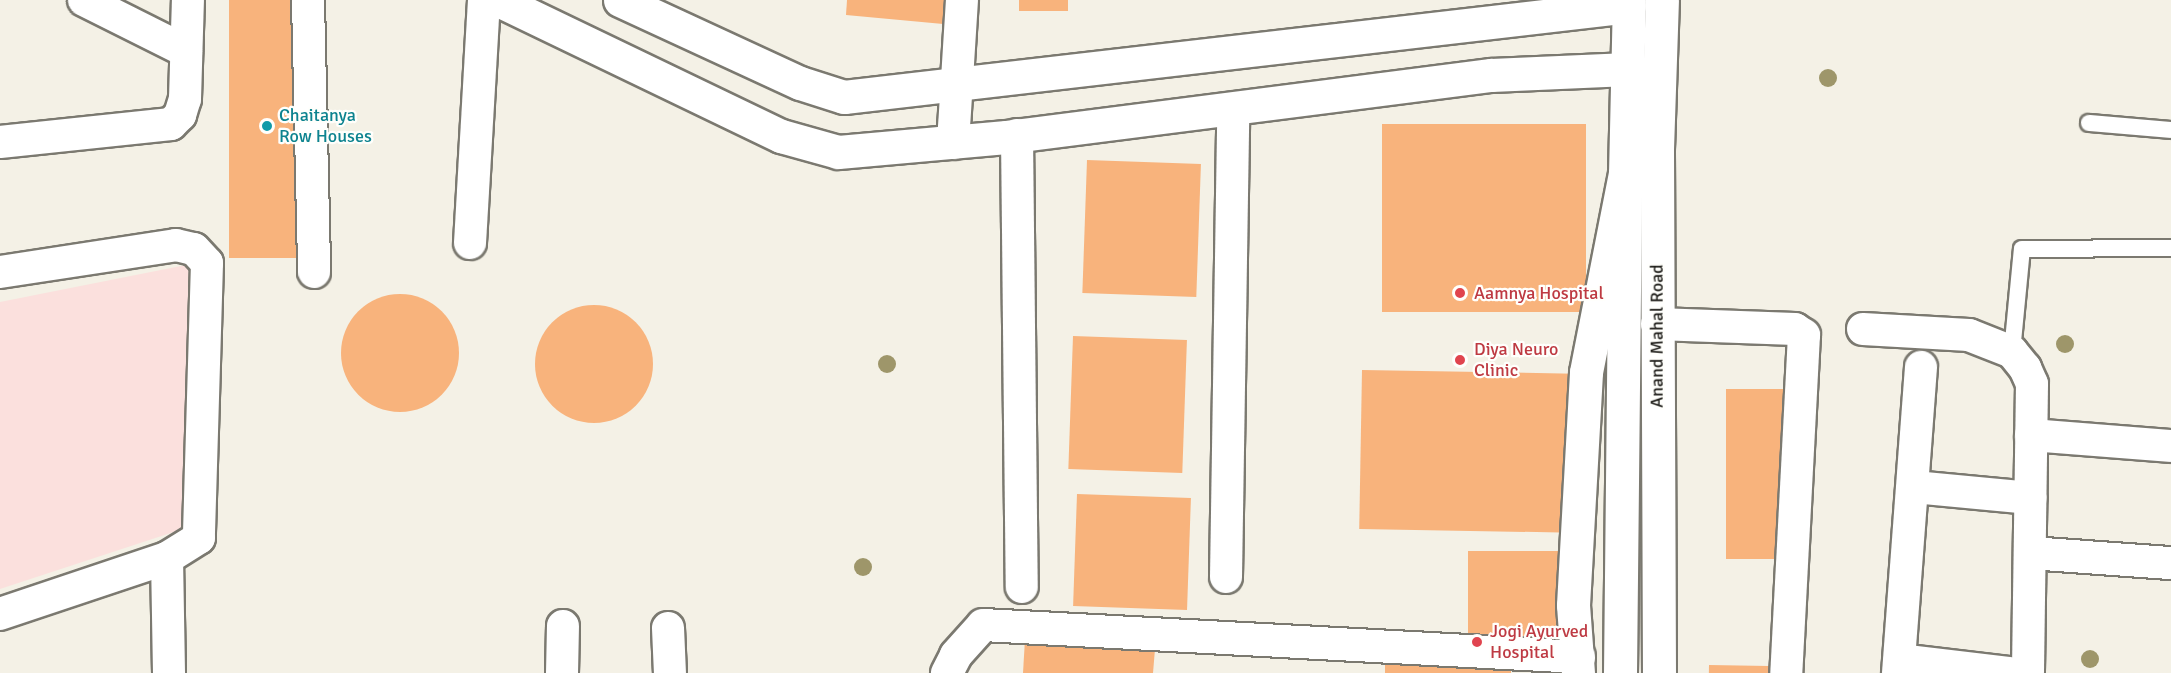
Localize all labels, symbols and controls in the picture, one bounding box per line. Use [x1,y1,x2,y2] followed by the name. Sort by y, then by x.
[279,105,372,148] place label: Chaitanya Row Houses
[260,119,274,133] marker: Chaitanya Row Houses
[1646,264,1668,408] street label: Anand Mahal Road
[1474,282,1604,304] place label: Aamnya Hospital
[1451,284,1469,302] marker: Aamnya Hospital
[1474,339,1558,382] place label: Diya Neuro Clinic
[1451,351,1469,369] marker: Diya Neuro Clinic
[1490,621,1588,664] place label: Jogi Ayurved Hospital
[1468,633,1486,651] marker: Jogi Ayurved Hospital

